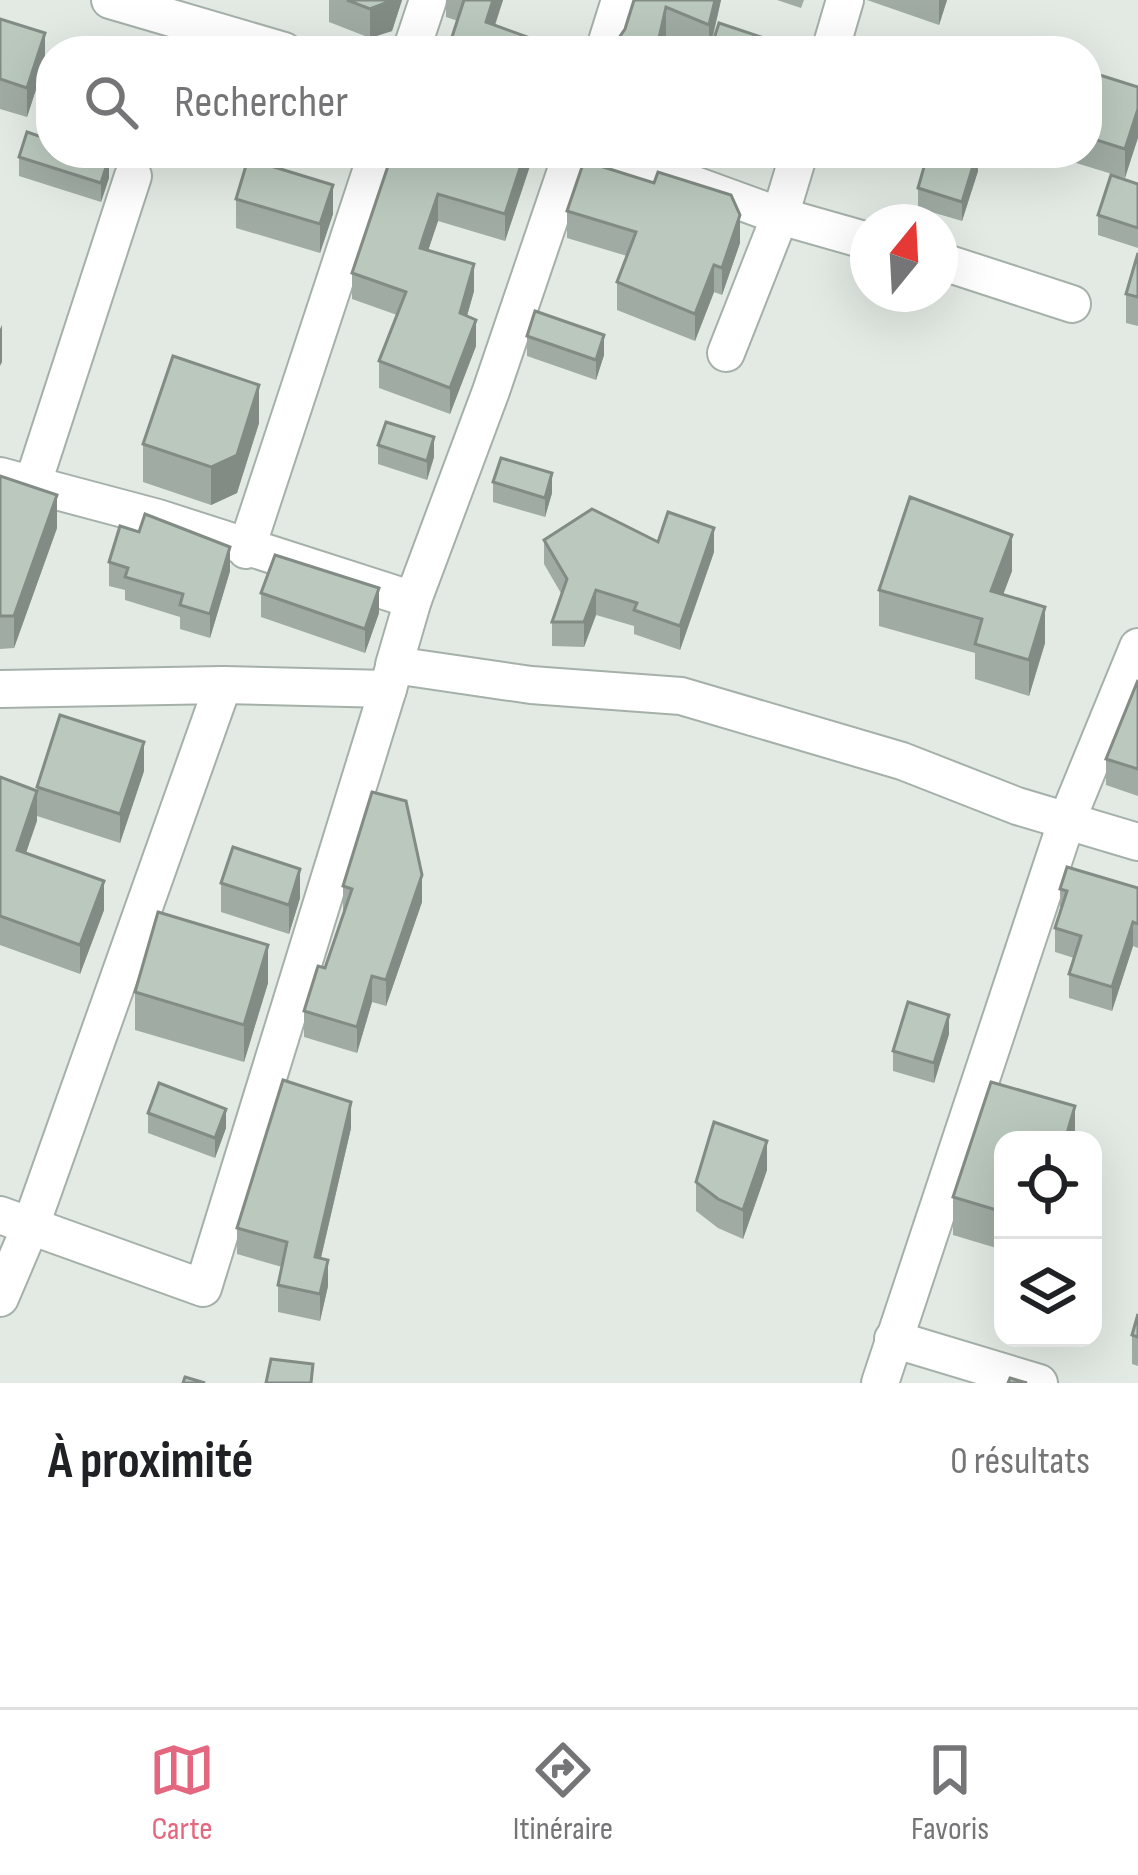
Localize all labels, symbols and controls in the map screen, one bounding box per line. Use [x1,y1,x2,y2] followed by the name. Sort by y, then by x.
[36,36,1102,168] search box
[78,69,144,135] icon: search
[174,75,348,130] text: Rechercher
[850,204,958,312] north arrow
[994,1131,1102,1347] map controls
[994,1131,1102,1239] button: locate
[994,1239,1102,1347] button: layers
[48,1431,253,1492] text: À proximité
[950,1438,1090,1485] text: 0 résultats
[149,1737,215,1849] tab: Carte
[513,1737,613,1849] tab: Itinéraire
[911,1737,989,1849] tab: Favoris

